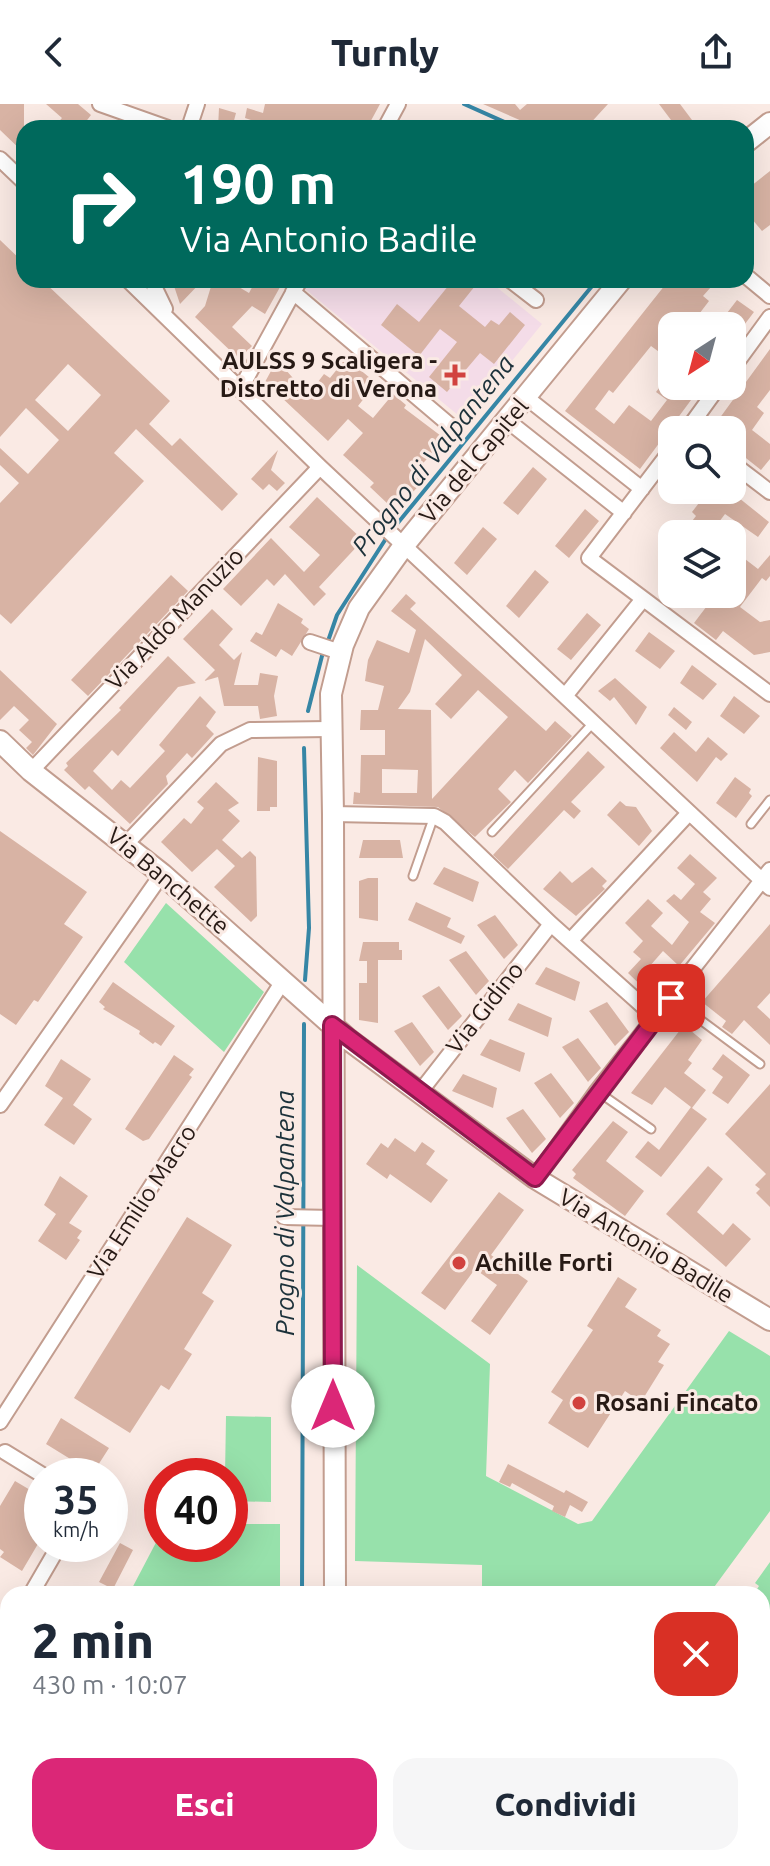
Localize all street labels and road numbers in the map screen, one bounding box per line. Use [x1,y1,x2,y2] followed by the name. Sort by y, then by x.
[414,393,534,529] street label: Via del Capitel
[100,542,249,695] street label: Via Aldo Manuzio
[102,822,235,940] street label: Via Banchette
[440,956,529,1059] street label: Via Gidino
[82,1119,202,1284] street label: Via Emilio Macro
[554,1183,738,1308] street label: Via Antonio Badile

